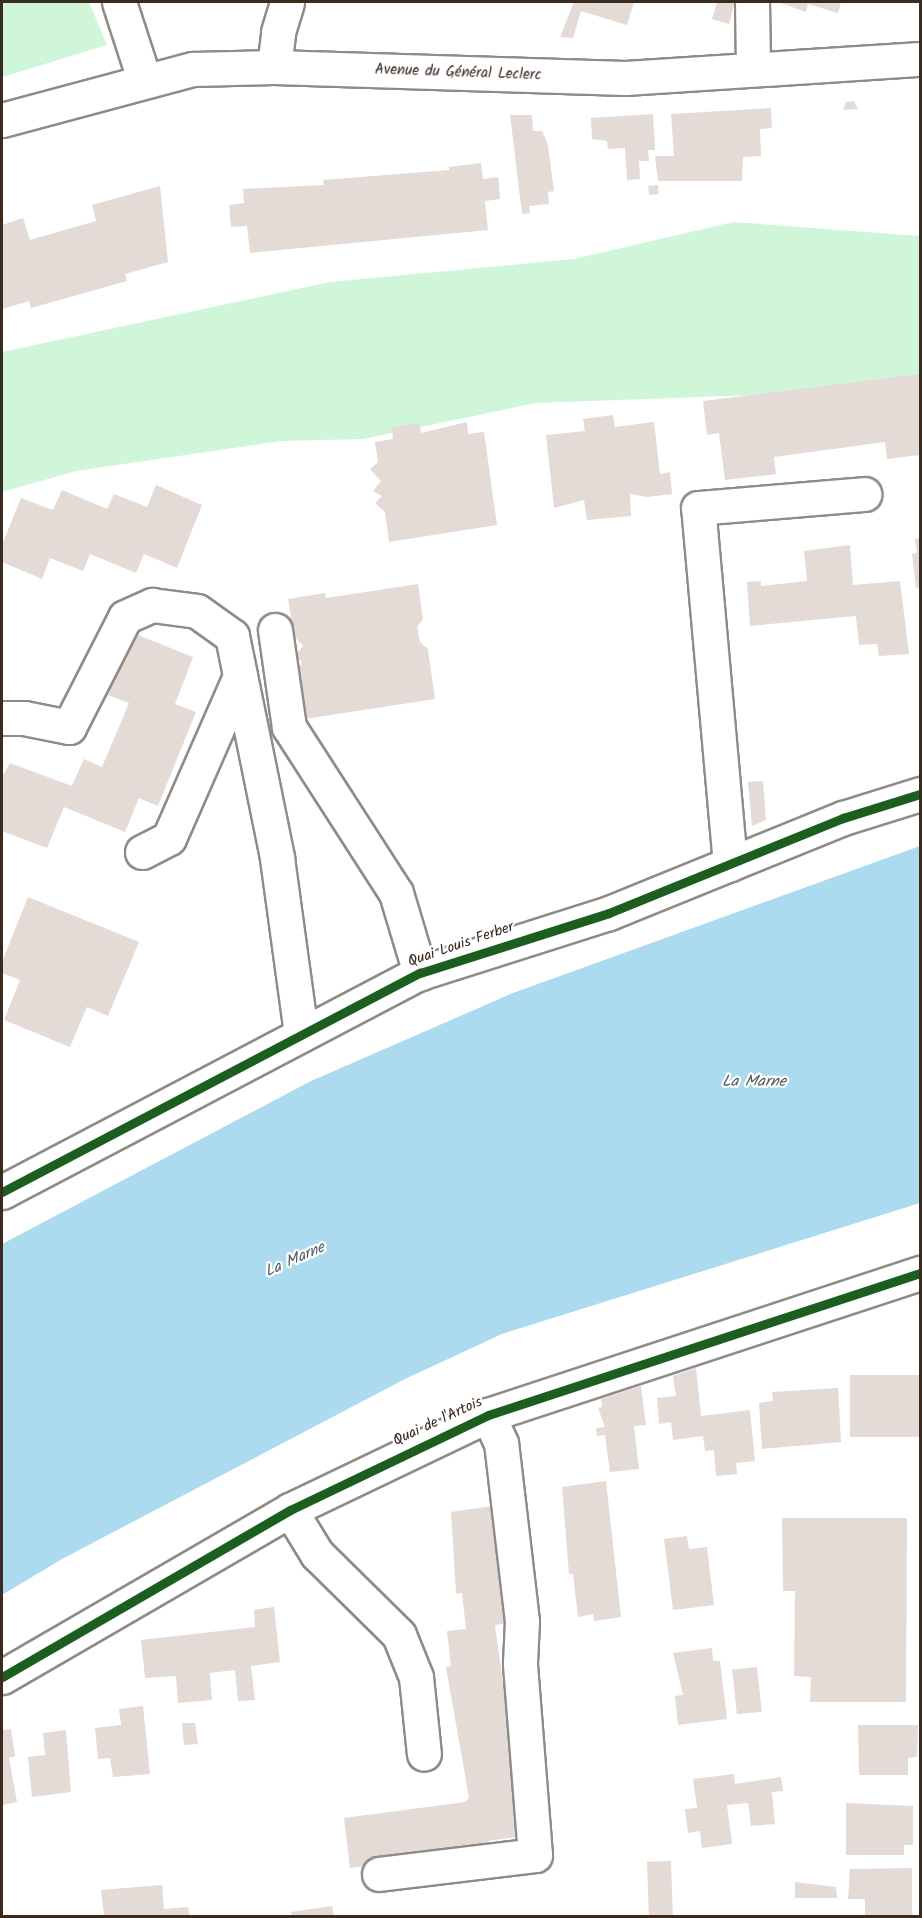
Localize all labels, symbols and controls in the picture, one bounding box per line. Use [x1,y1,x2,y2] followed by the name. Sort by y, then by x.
[374,61,542,85] street label: Avenue du Général Leclerc
[406,918,516,972] street label: Quai Louis Ferber
[722,1072,786,1092] water label: La Marne
[262,1238,328,1282] water label: La Marne
[391,1394,485,1450] street label: Quai de l'Artois

